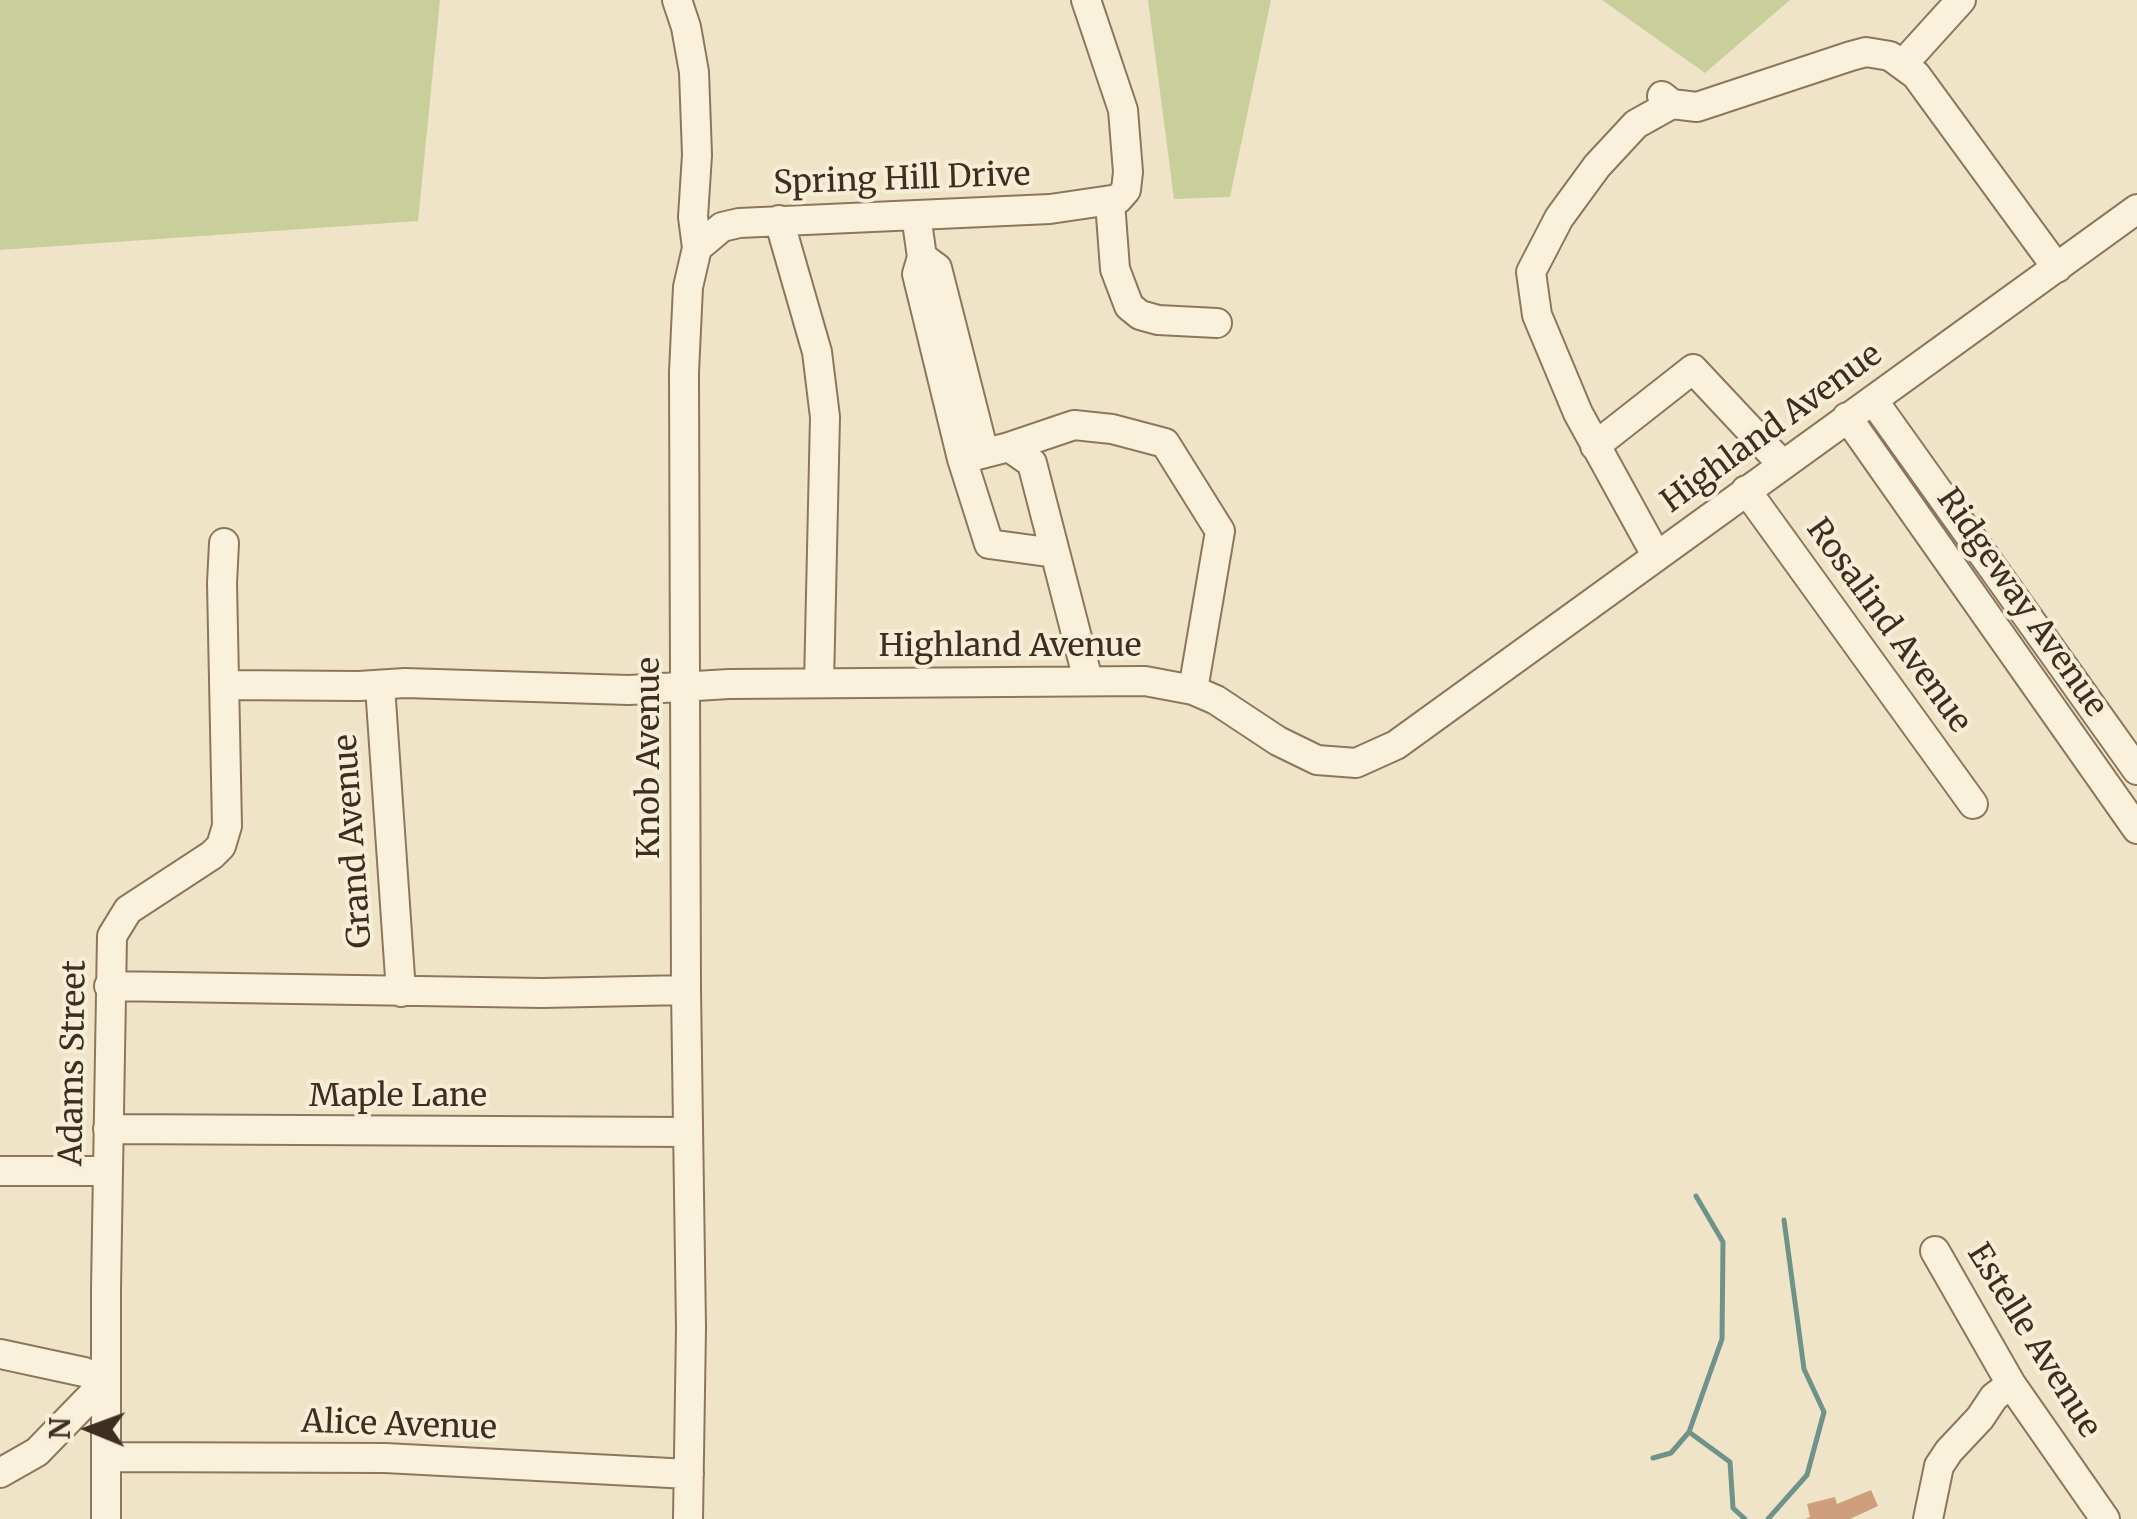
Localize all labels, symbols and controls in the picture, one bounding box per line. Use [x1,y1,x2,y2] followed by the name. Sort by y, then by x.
[773,156,1031,204] street label: Spring Hill Drive
[1654,336,1890,522] street label: Highland Avenue
[1928,481,2114,725] street label: Ridgeway Avenue
[1798,512,1978,740] street label: Rosalind Avenue
[879,628,1141,666] street label: Highland Avenue
[631,657,669,859] street label: Knob Avenue
[327,733,381,949] street label: Grand Avenue
[53,960,95,1166] street label: Adams Street
[309,1078,487,1116] street label: Maple Lane
[1958,1237,2108,1445] street label: Estelle Avenue
[40,1379,140,1479] north arrow
[301,1403,497,1449] street label: Alice Avenue
[42,1417,78,1440] text: N

